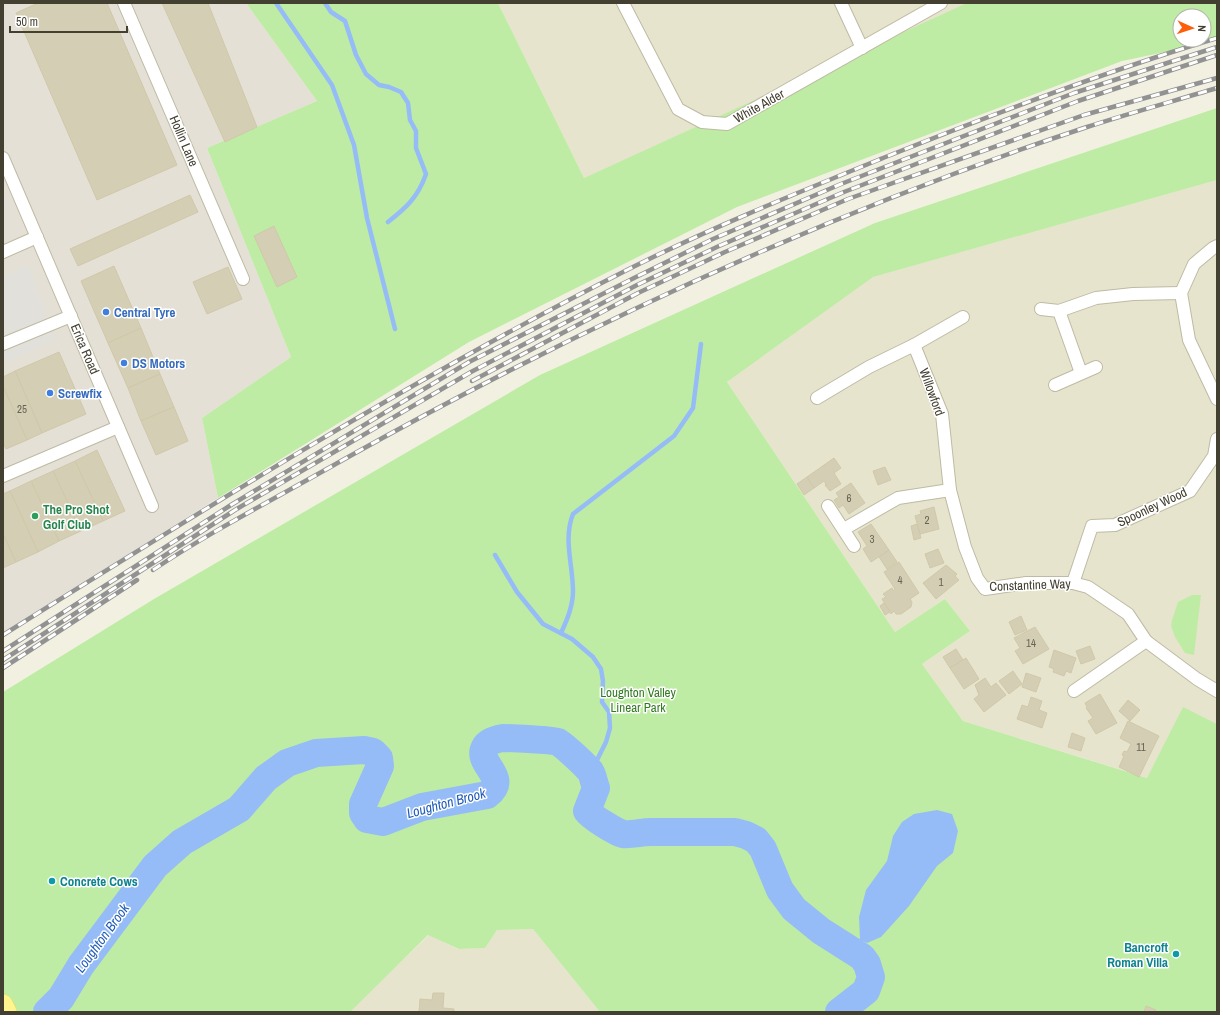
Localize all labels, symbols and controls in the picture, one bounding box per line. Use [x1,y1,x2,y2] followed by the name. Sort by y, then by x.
[10,8,127,34] scale bar
[1172,8,1212,48] north arrow
[16,14,38,30] text: 50 m
[1195,25,1209,32] text: N
[731,85,788,127] street label: White Alder
[166,113,202,169] street label: Hollin Lane
[114,304,175,321] place label: Central Tyre
[101,307,111,317] marker: Central Tyre
[67,321,103,377] street label: Erica Road
[132,355,185,372] place label: DS Motors
[119,358,129,368] marker: DS Motors
[916,366,949,418] street label: Willowford
[58,385,102,402] place label: Screwfix
[45,388,55,398] marker: Screwfix
[17,402,27,416] house number: 25
[1114,483,1190,531] street label: Spoonley Wood
[846,491,852,505] house number: 6
[43,501,110,533] place label: The Pro Shot Golf Club
[30,511,40,521] marker: The Pro Shot Golf Club
[924,513,930,527] house number: 2
[869,532,875,546] house number: 3
[897,573,903,587] house number: 4
[938,575,944,589] house number: 1
[989,575,1072,595] street label: Constantine Way
[1026,636,1036,650] house number: 14
[600,684,676,716] park label: Loughton Valley Linear Park
[1136,740,1146,754] house number: 11
[405,783,489,822] water label: Loughton Brook
[60,873,138,890] place label: Concrete Cows
[47,876,57,886] marker: Concrete Cows
[71,899,134,976] water label: Loughton Brook
[1107,939,1168,971] place label: Bancroft Roman Villa
[1171,949,1181,959] marker: Bancroft Roman Villa

